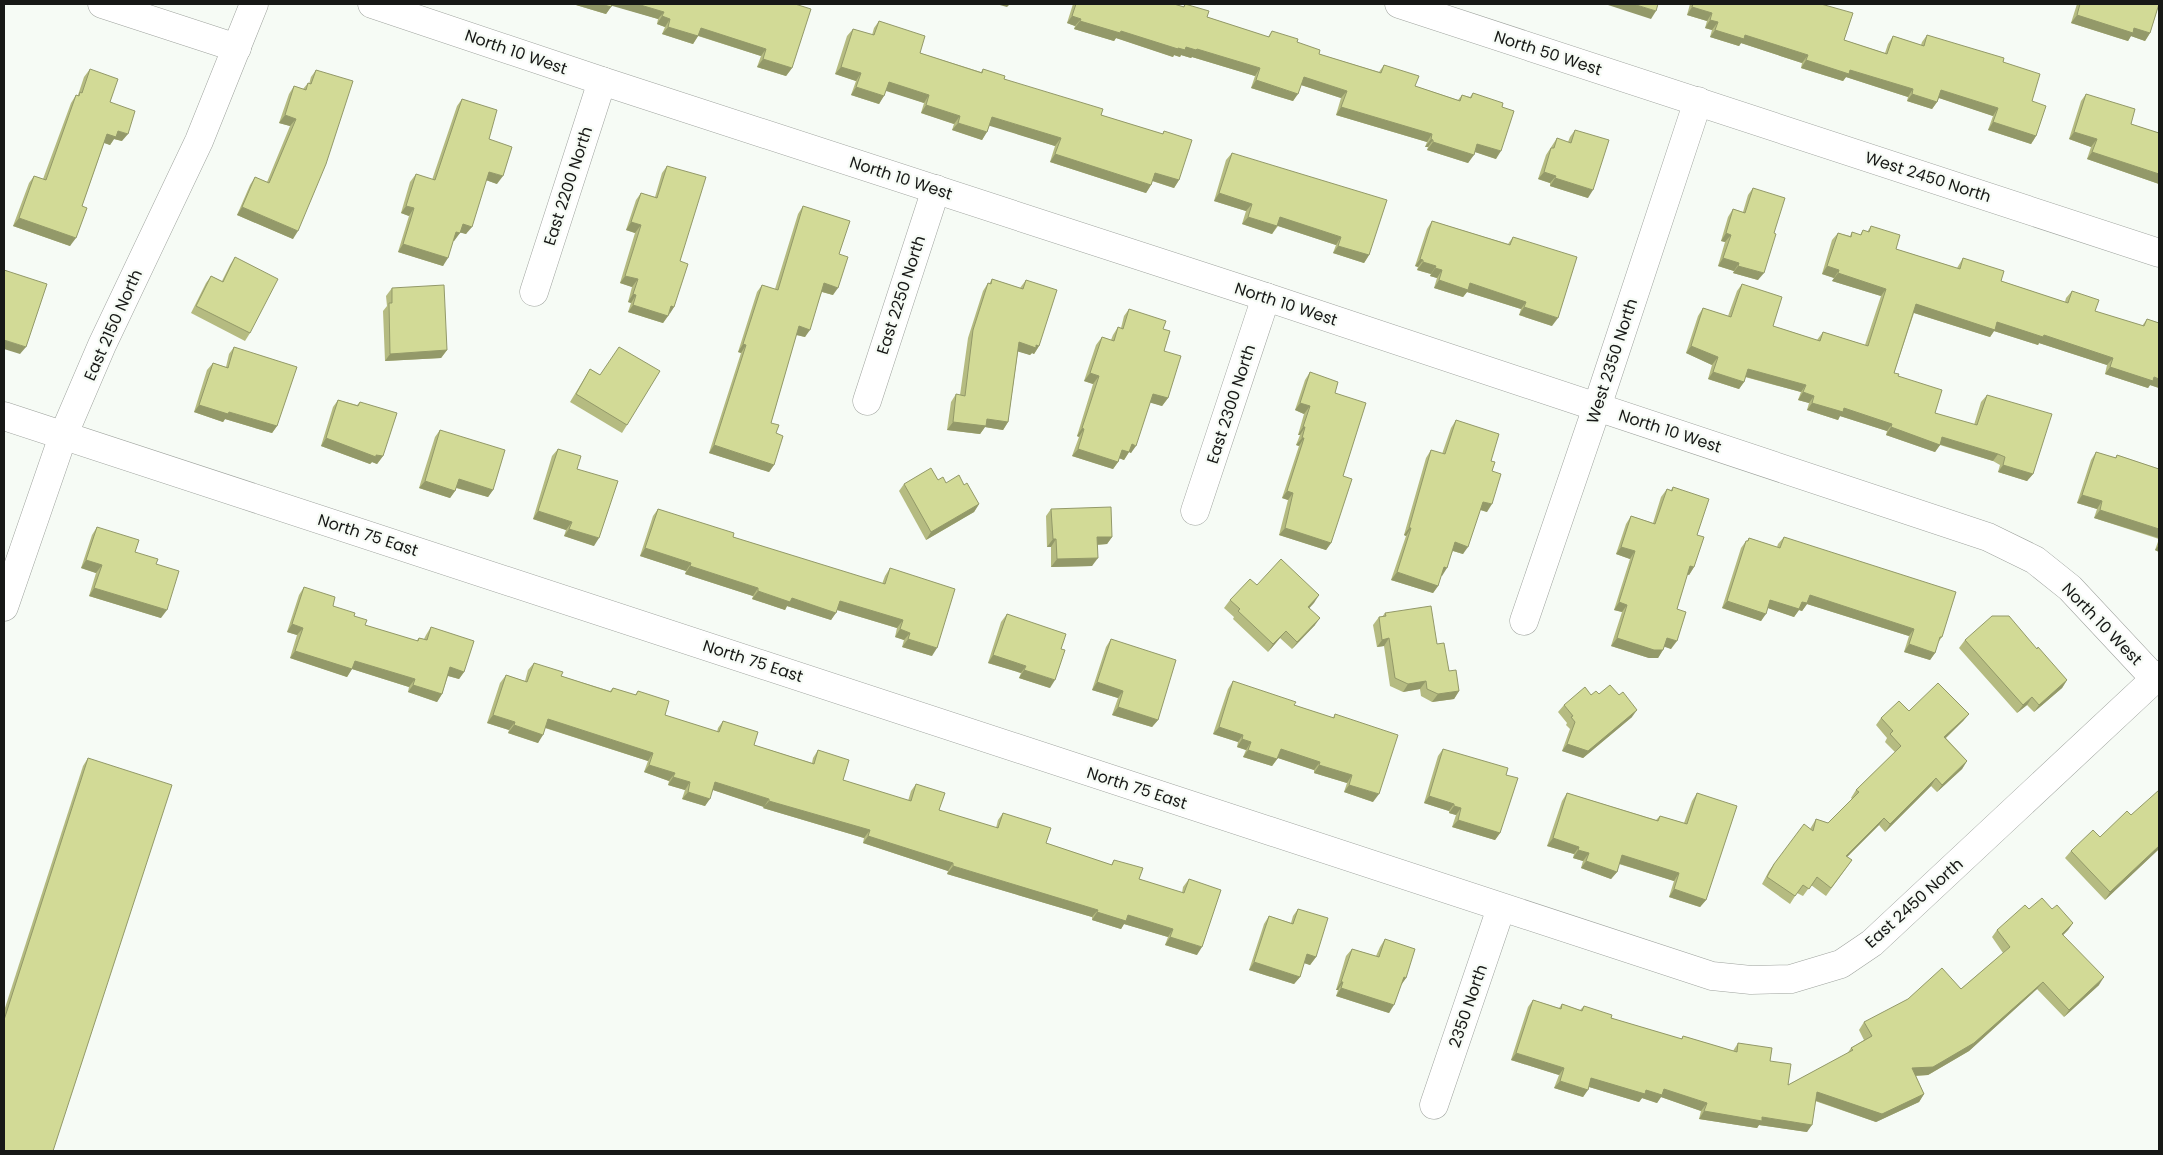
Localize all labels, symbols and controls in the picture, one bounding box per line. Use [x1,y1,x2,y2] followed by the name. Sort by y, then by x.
[462,24,570,80] street label: North 10 West
[1491,25,1605,81] street label: North 50 West
[538,124,598,248] street label: East 2200 North
[1862,146,1994,208] street label: West 2450 North
[847,151,956,206] street label: North 10 West
[871,233,931,357] street label: East 2250 North
[78,266,148,384] street label: East 2150 North
[1232,277,1341,332] street label: North 10 West
[1581,295,1643,427] street label: West 2350 North
[1201,341,1261,467] street label: East 2300 North
[1616,404,1725,459] street label: North 10 West
[315,508,421,562] street label: North 75 East
[2057,578,2148,671] street label: North 10 West
[700,634,806,688] street label: North 75 East
[1084,761,1190,815] street label: North 75 East
[1860,853,1968,953] street label: East 2450 North
[1443,961,1493,1051] street label: 2350 North

